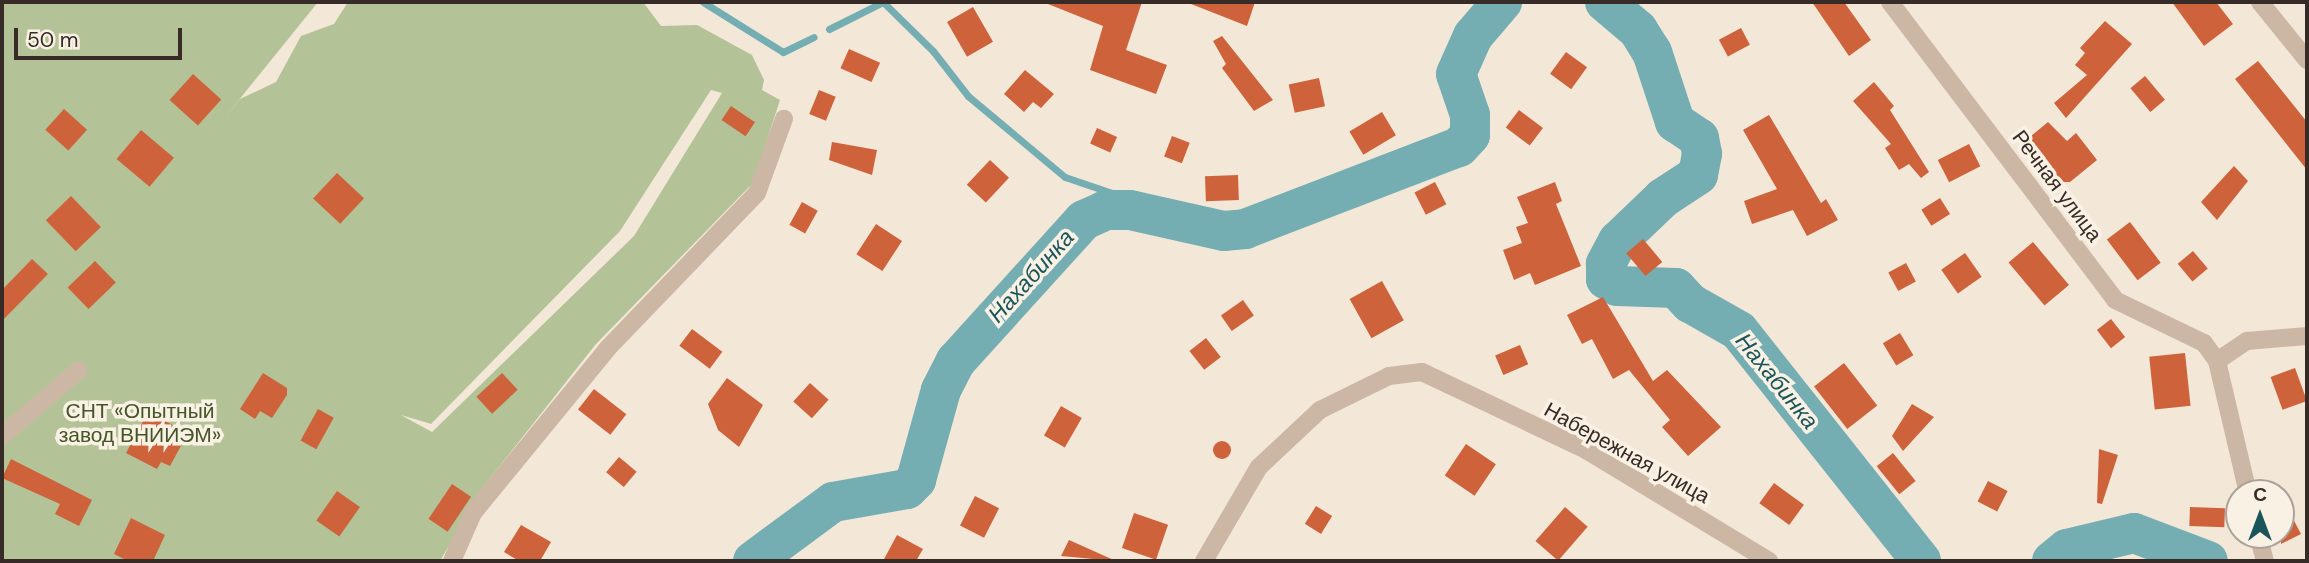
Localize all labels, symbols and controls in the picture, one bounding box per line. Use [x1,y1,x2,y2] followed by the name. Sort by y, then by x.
[18,14,186,58] scale bar
[27,26,78,54] text: 50 m
[2007,125,2107,247] street label: Речная улица
[982,224,1080,328] water label: Нахабинка
[1730,327,1824,435] water label: Нахабинка
[1540,397,1714,509] street label: Набережная улица
[59,398,221,448] park label: СНТ «Опытный завод ВНИИЭМ»
[2225,479,2295,549] north arrow
[2253,482,2267,507] text: С

